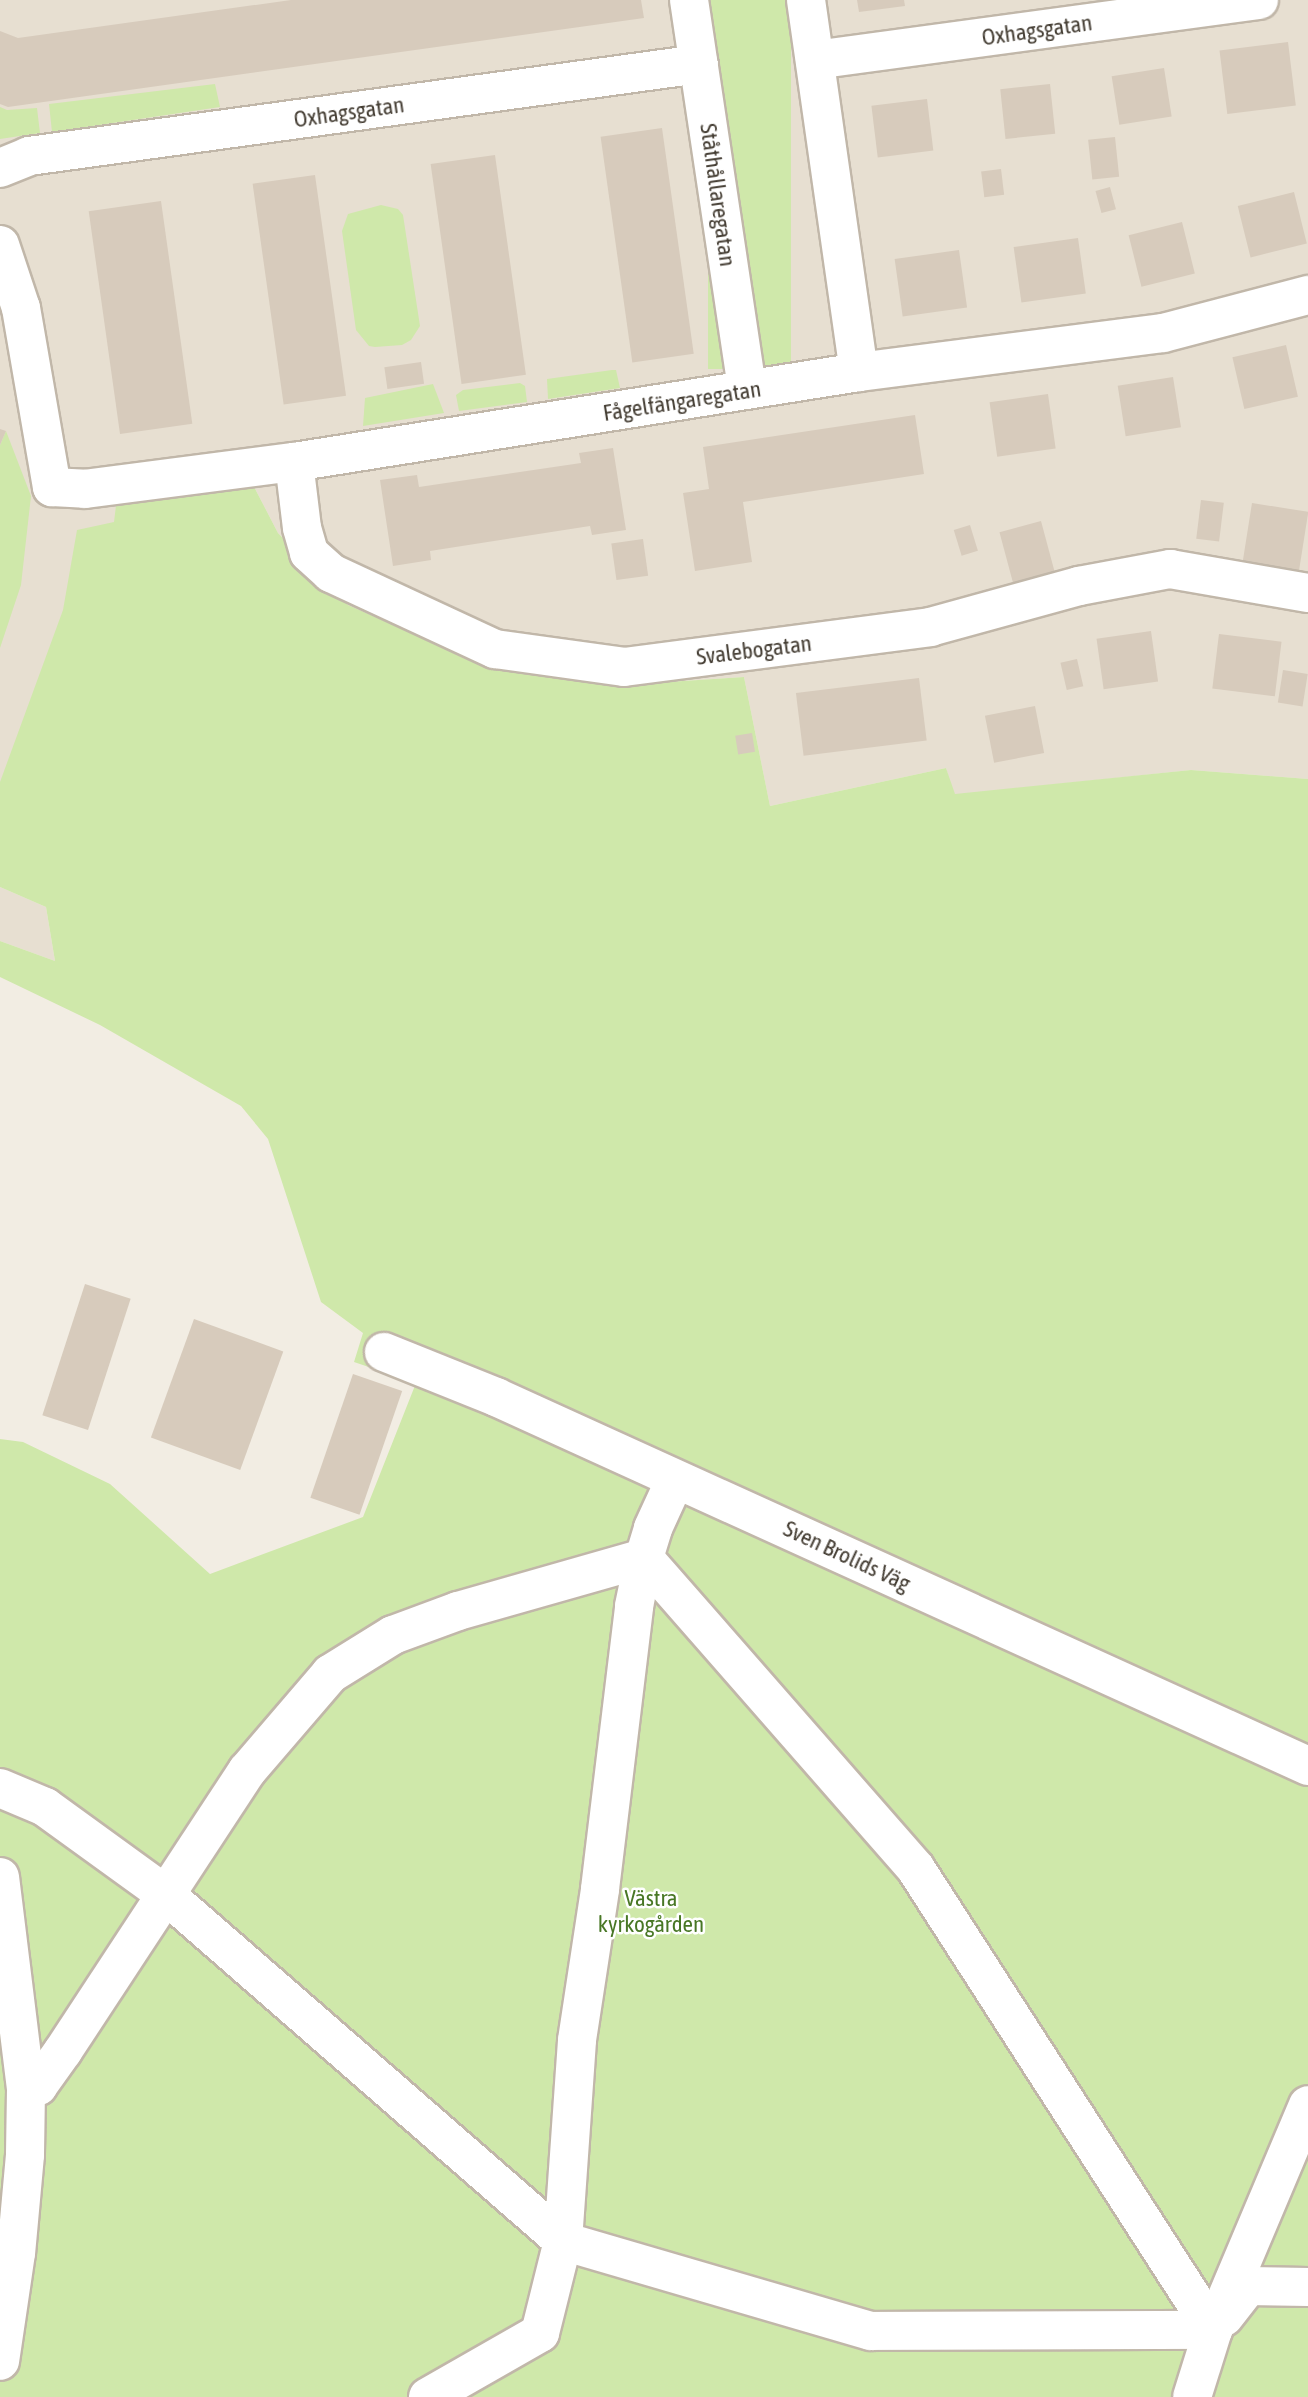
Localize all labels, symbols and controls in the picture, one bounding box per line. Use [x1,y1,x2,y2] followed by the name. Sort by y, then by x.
[980,9,1094,51] street label: Oxhagsgatan
[292,91,406,133] street label: Oxhagsgatan
[694,122,742,268] street label: Ståthållaregatan
[601,375,763,427] street label: Fågelfängaregatan
[695,629,813,671] street label: Svalebogatan
[779,1515,915,1597] street label: Sven Brolids Väg
[598,1884,704,1938] park label: Västra kyrkogården

